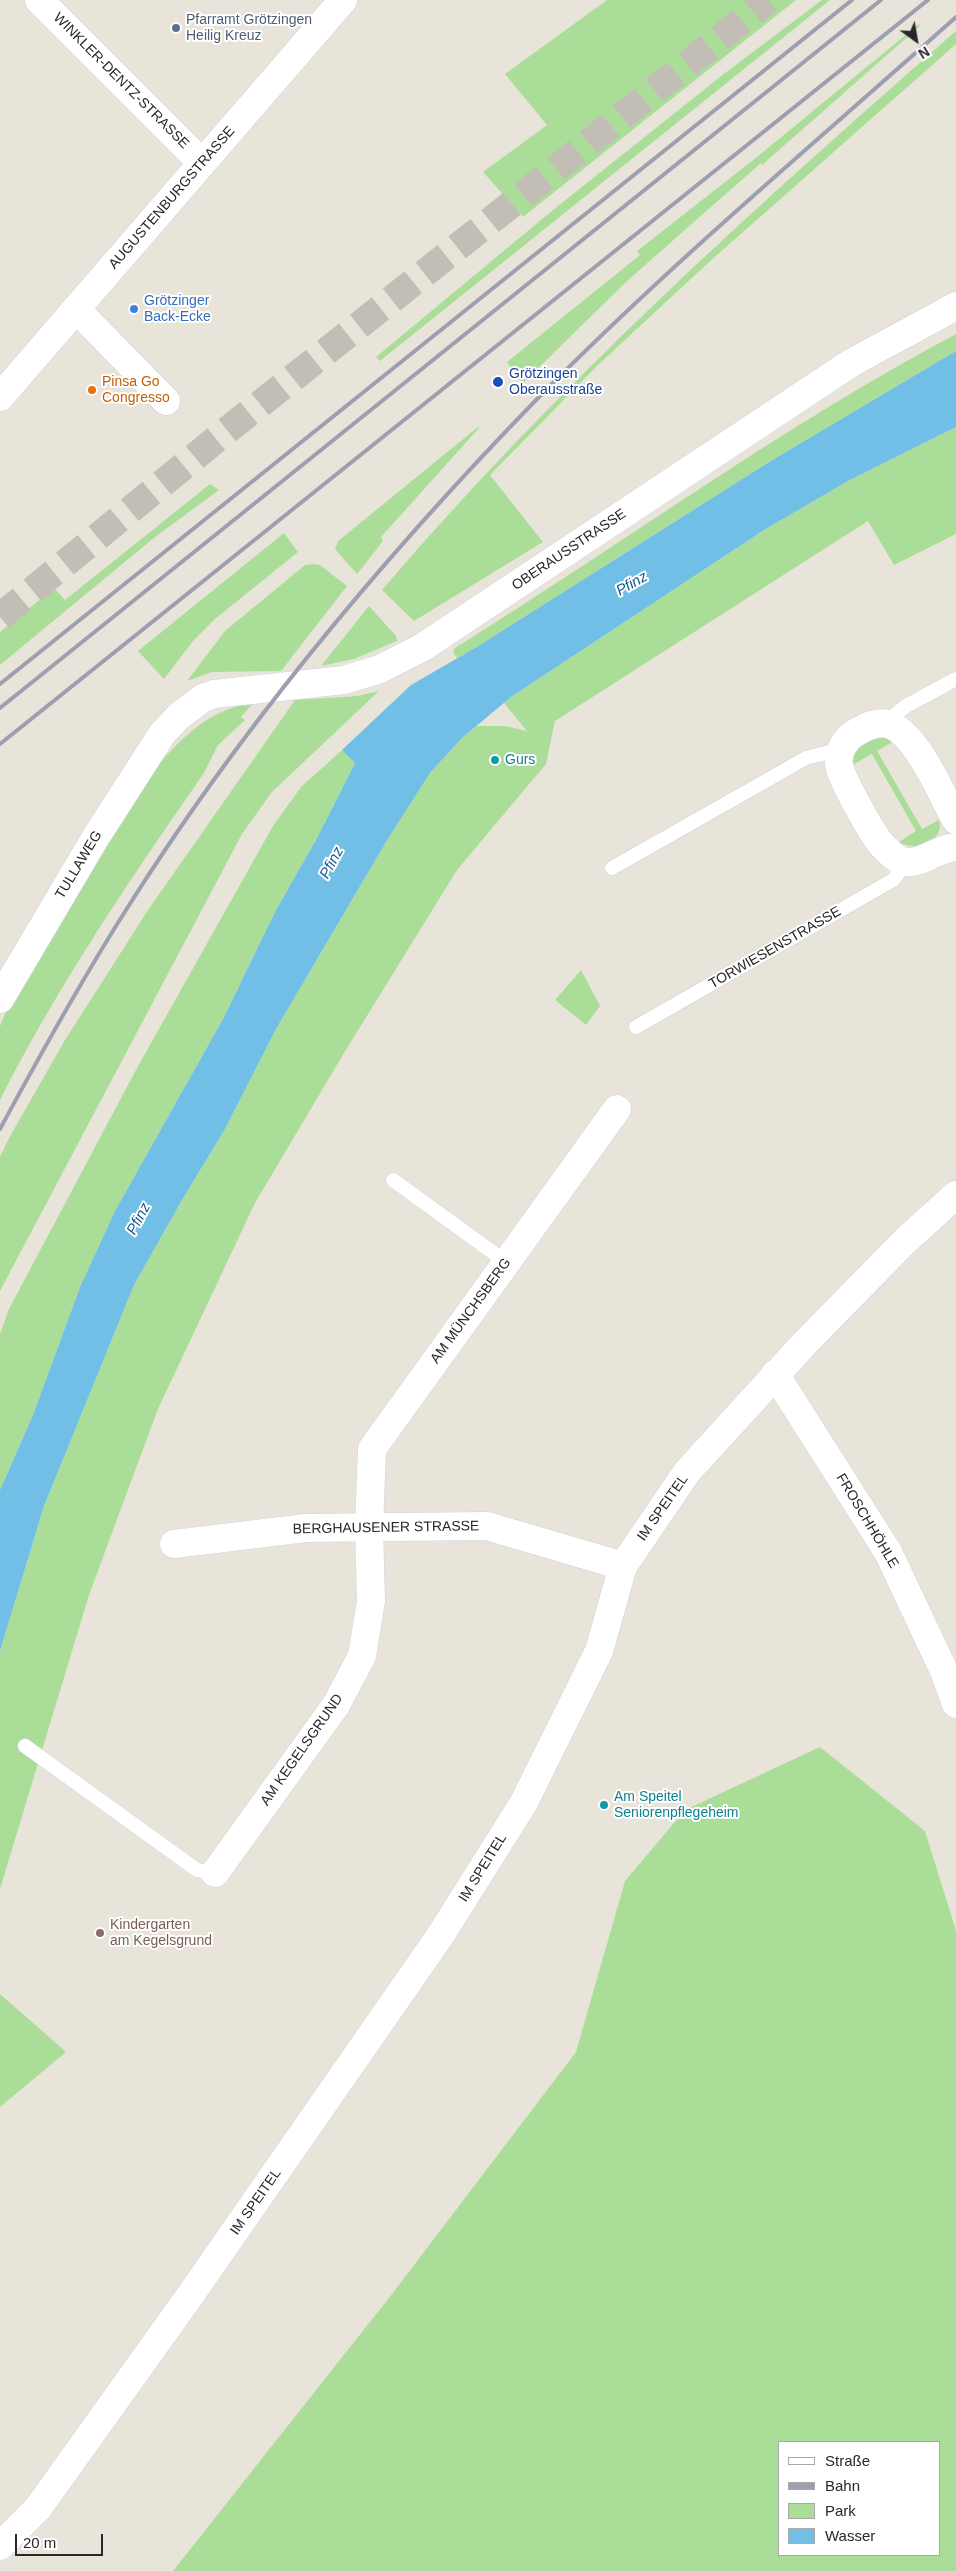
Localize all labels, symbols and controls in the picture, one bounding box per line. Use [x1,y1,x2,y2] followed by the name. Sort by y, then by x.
[50,10,192,152] street label: WINKLER-DENTZ-STRASSE
[186,12,312,44] place label: Pfarramt Grötzingen Heilig Kreuz
[891,15,941,65] north arrow
[170,22,182,34] marker: Pfarramt Grötzingen Heilig Kreuz
[915,43,932,62] text: N
[105,123,239,273] street label: AUGUSTENBURGSTRASSE
[144,293,211,326] place label: Grötzinger Back-Ecke
[128,303,140,315] marker: Grötzinger Back-Ecke
[509,366,602,398] place label: Grötzingen Oberausstraße
[102,374,170,407] place label: Pinsa Go Congresso
[491,375,505,389] marker: Grötzingen Oberausstraße
[86,384,98,396] marker: Pinsa Go Congresso
[509,506,629,594] street label: OBERAUSSTRASSE
[613,568,651,600] water label: Pfinz
[505,752,535,768] place label: Gurs
[489,754,501,766] marker: Gurs
[52,828,106,902] street label: TULLAWEG
[316,844,348,882] water label: Pfinz
[706,903,844,993] street label: TORWIESENSTRASSE
[123,1200,155,1238] water label: Pfinz
[427,1255,515,1367] street label: AM MÜNCHSBERG
[832,1471,902,1571] street label: FROSCHHÖHLE
[634,1472,692,1544] street label: IM SPEITEL
[293,1518,479,1538] street label: BERGHAUSENER STRASSE
[257,1691,347,1809] street label: AM KEGELSGRUND
[614,1789,739,1821] place label: Am Speitel Seniorenpflegeheim
[598,1799,610,1811] marker: Am Speitel Seniorenpflegeheim
[455,1831,511,1905] street label: IM SPEITEL
[110,1917,212,1950] place label: Kindergarten am Kegelsgrund
[94,1927,106,1939] marker: Kindergarten am Kegelsgrund
[227,2166,285,2238] street label: IM SPEITEL
[778,2441,941,2556] legend
[825,2452,870,2469] text: Straße
[825,2477,860,2494] text: Bahn
[825,2502,856,2519] text: Park
[18,2524,105,2556] scale bar
[825,2527,875,2544] text: Wasser
[23,2534,56,2551] text: 20 m

